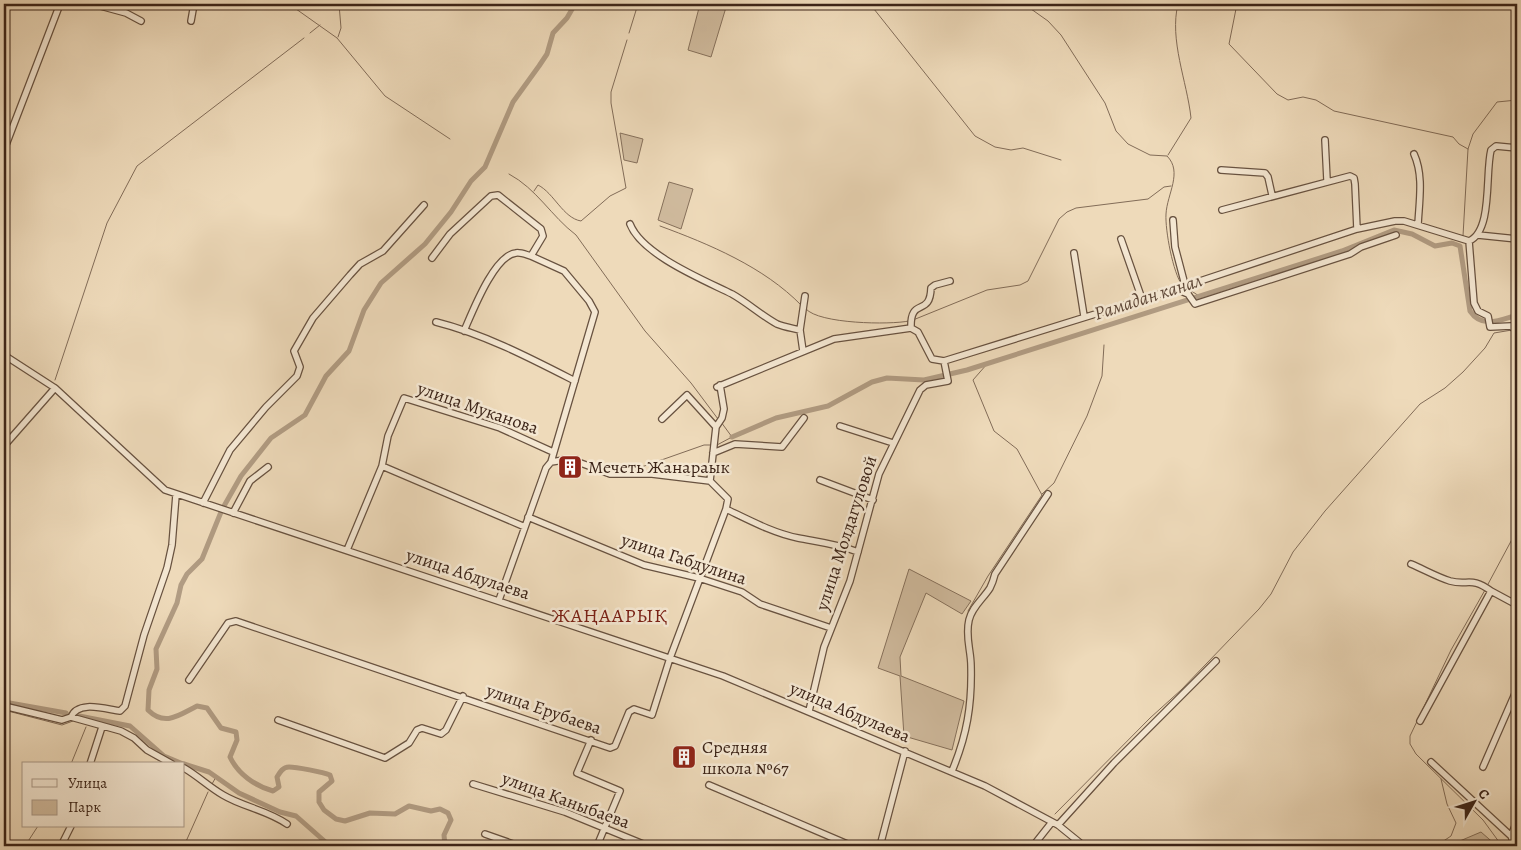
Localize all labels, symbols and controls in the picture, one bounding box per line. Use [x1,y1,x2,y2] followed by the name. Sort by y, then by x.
[1091,267,1206,327] water label: Рамадан канал
[413,376,542,440] street label: улица Муканова
[809,452,882,614] street label: улица Молдагуловой
[557,454,583,480] building icon: Мечеть Жанараык
[588,455,730,479] place label: Мечеть Жанараык
[617,527,750,591] street label: улица Габдулина
[402,542,534,605] street label: улица Абдулаева
[552,602,668,629] district label: ЖАҢААРЫҚ
[785,675,915,748] street label: улица Абдулаева
[482,678,605,740] street label: улица Ерубаева
[702,735,789,780] place label: Средняя школа №67
[671,744,697,770] building icon: Средняя школа №67
[22,762,185,828] legend
[498,765,634,835] street label: улица Каныбаева
[68,773,107,793] text: Улица
[1448,778,1498,828] north arrow
[1474,785,1494,804] text: С
[68,797,101,817] text: Парк

